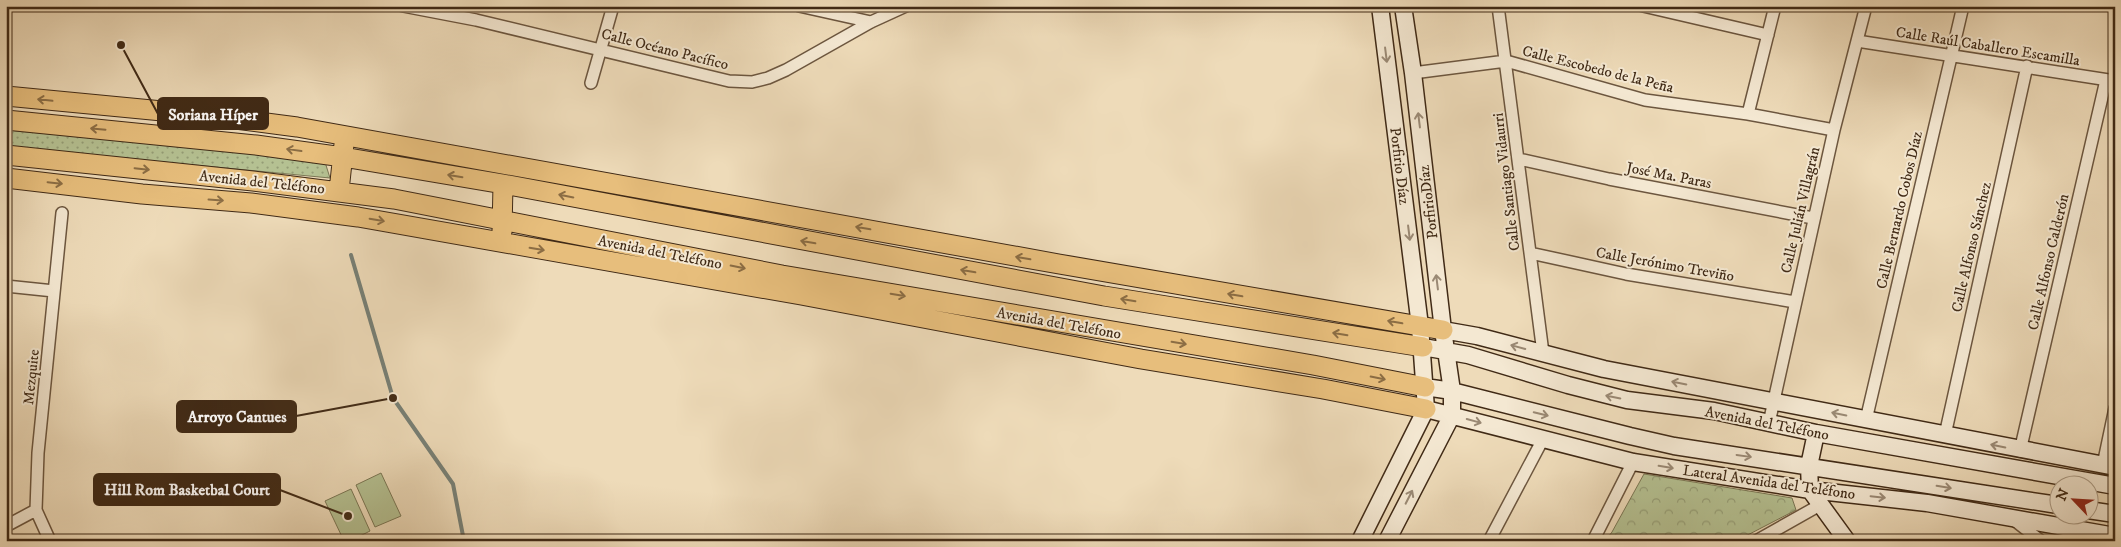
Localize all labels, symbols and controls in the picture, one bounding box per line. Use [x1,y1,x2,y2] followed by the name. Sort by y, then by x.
[1895,23,2082,71] street label: Calle Raúl Caballero Escamilla
[599,25,730,74] street label: Calle Océano Pacífico
[1520,41,1676,98] street label: Calle Escobedo de la Peña
[1381,46,1391,62] one-way arrow
[38,95,54,105] one-way arrow
[158,98,268,129] callout: Soriana Híper
[168,105,259,125] text: Soriana Híper
[1489,112,1524,252] street label: Calle Santiago Vidaurri
[1414,113,1424,129] one-way arrow
[90,125,106,134] one-way arrow
[1385,126,1414,206] street label: Porfirio Díaz
[1872,129,1927,291] street label: Calle Bernardo Cobos Díaz
[287,145,303,155] one-way arrow
[1777,145,1824,275] street label: Calle Julián Villagrán
[1623,158,1713,193] street label: José Ma. Paras
[1414,163,1442,240] street label: PorfirioDíaz
[133,165,149,174] one-way arrow
[198,166,326,199] street label: Avenida del Teléfono
[447,171,463,181] one-way arrow
[46,178,62,188] one-way arrow
[1947,180,1996,314] street label: Calle Alfonso Sánchez
[559,190,575,200] one-way arrow
[2024,192,2073,332] street label: Calle Alfonso Calderón
[208,195,224,205] one-way arrow
[369,216,385,226] one-way arrow
[855,223,871,233] one-way arrow
[1404,225,1414,241] one-way arrow
[596,231,724,274] street label: Avenida del Teléfono
[800,237,816,246] one-way arrow
[1594,243,1736,286] street label: Calle Jerónimo Treviño
[529,244,545,254] one-way arrow
[1015,252,1031,262] one-way arrow
[730,262,746,272] one-way arrow
[960,266,976,276] one-way arrow
[1432,274,1442,290] one-way arrow
[1227,289,1243,299] one-way arrow
[890,290,906,300] one-way arrow
[1120,294,1136,304] one-way arrow
[995,303,1123,344] street label: Avenida del Teléfono
[1387,317,1403,327] one-way arrow
[1332,329,1348,339] one-way arrow
[1171,339,1187,349] one-way arrow
[1510,342,1526,351] one-way arrow
[19,348,44,406] street label: Mezquite
[1369,373,1385,383] one-way arrow
[1672,377,1688,387] one-way arrow
[1605,391,1621,401] one-way arrow
[177,401,296,432] callout: Arroyo Cantues
[1703,402,1831,445] street label: Avenida del Teléfono
[186,407,287,427] text: Arroyo Cantues
[1831,409,1847,418] one-way arrow
[1532,410,1548,419] one-way arrow
[1465,416,1481,426] one-way arrow
[1990,441,2006,450] one-way arrow
[1736,452,1752,462] one-way arrow
[1682,461,1856,504] street label: Lateral Avenida del Teléfono
[1657,462,1673,472] one-way arrow
[94,474,280,505] callout: Hill Rom Basketbal Court
[2048,474,2098,524] north arrow
[104,480,271,500] text: Hill Rom Basketbal Court
[1935,483,1951,493] one-way arrow
[2053,485,2074,504] text: N
[1404,490,1414,505] one-way arrow
[1870,492,1886,502] one-way arrow

